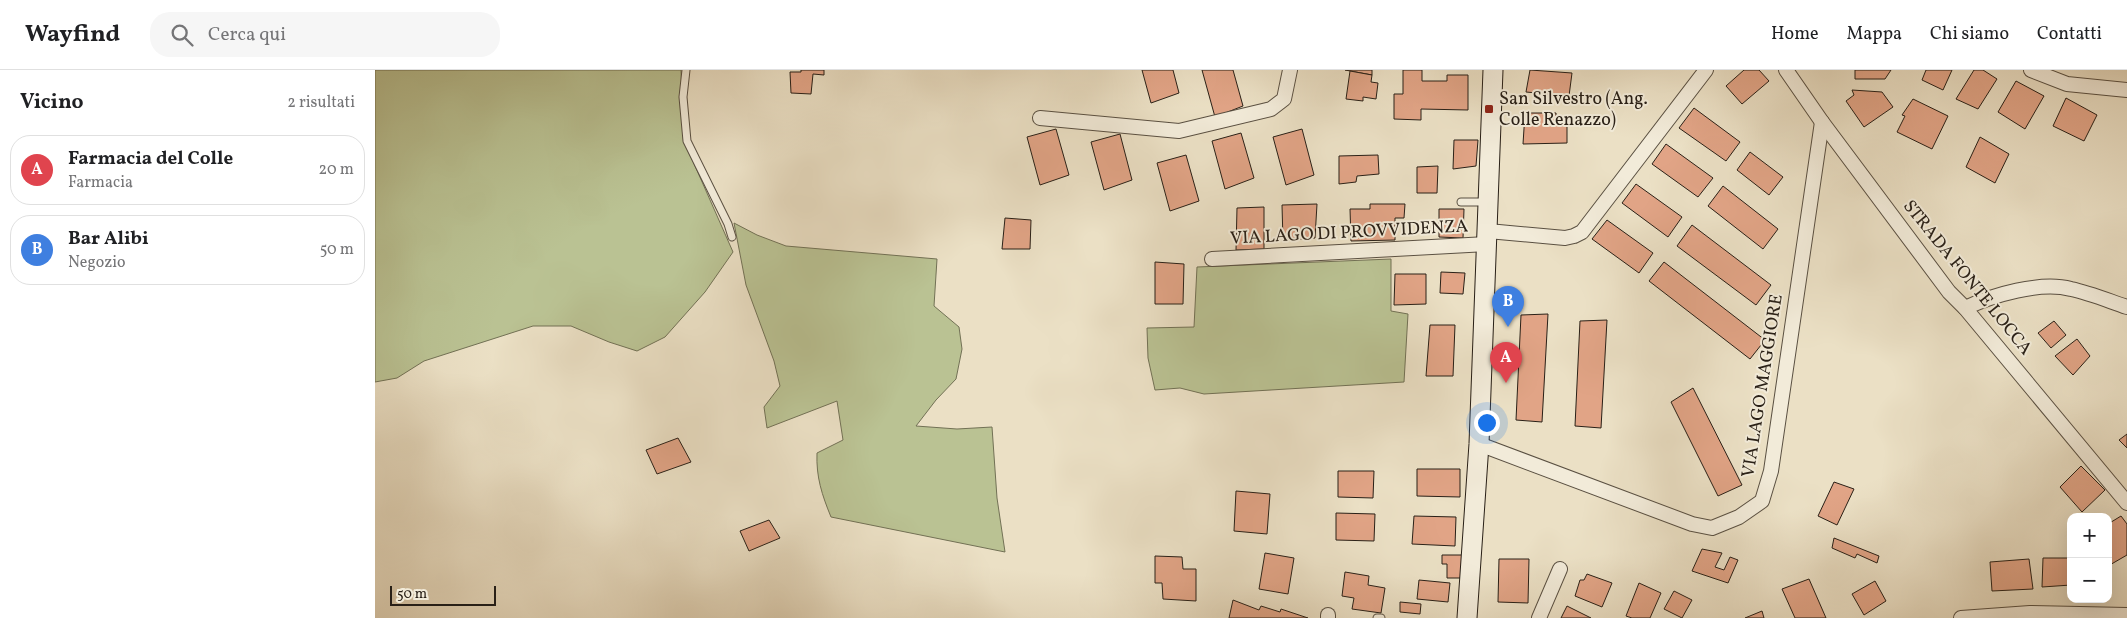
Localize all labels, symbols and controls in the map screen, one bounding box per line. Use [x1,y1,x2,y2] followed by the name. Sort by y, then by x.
[150,12,500,57] search box
[25,18,120,52] text: Wayfind
[168,21,196,49] icon: search
[208,22,286,48] text: Cerca qui
[1771,22,1819,47] text: Home
[1847,22,1902,47] text: Mappa
[1930,22,2009,47] text: Chi siamo
[2037,22,2102,47] text: Contatti
[1499,87,1648,133] place label: San Silvestro (Ang. Colle Renazzo)
[20,88,84,117] text: Vicino
[287,92,355,114] text: 2 risultati
[1483,103,1495,115] marker: San Silvestro (Ang. Colle Renazzo)
[68,146,233,172] text: Farmacia del Colle
[31,159,43,181] text: A
[319,159,354,181] text: 20 m
[68,172,133,194] text: Farmacia
[1897,195,2038,361] street label: STRADA FONTE LOCCA
[1229,214,1469,252] street label: VIA LAGO DI PROVVIDENZA
[68,226,149,252] text: Bar Alibi
[32,239,42,261] text: B
[320,239,354,261] text: 50 m
[68,252,126,274] text: Negozio
[1492,286,1524,327] pin: B
[1736,292,1790,479] street label: VIA LAGO MAGGIORE
[1490,342,1522,383] pin: A
[1474,410,1500,436] your location
[2067,513,2112,603] map controls
[2067,513,2112,558] button: +
[2067,558,2112,603] button: −
[390,583,496,606] scale bar
[397,585,427,604] text: 50 m

